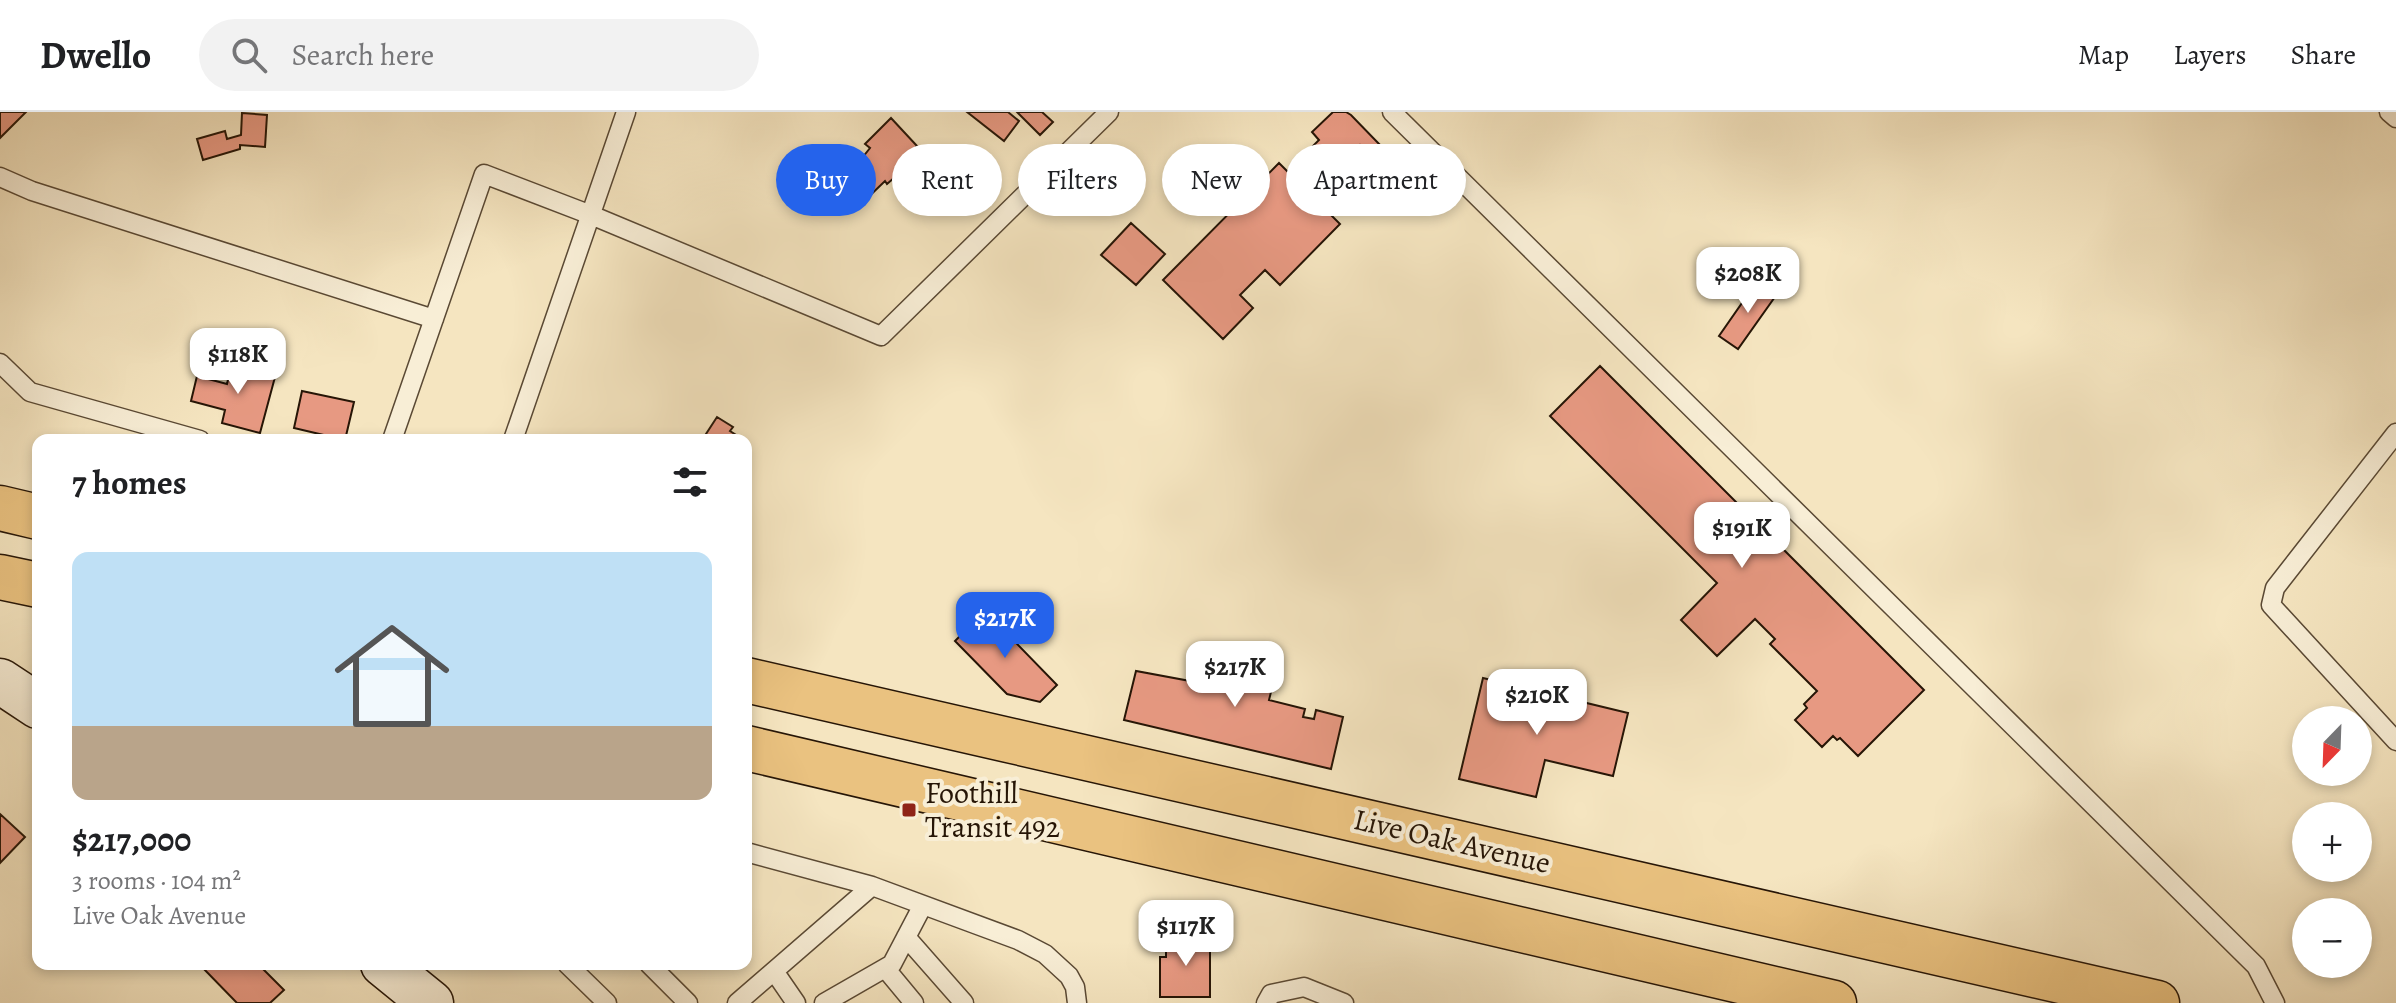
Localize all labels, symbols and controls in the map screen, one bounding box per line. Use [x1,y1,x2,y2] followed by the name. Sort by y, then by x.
[199,19,759,91] search box
[40,29,151,81] text: Dwello
[227,33,271,77] icon: search
[291,35,434,75] text: Search here
[2078,36,2129,74] text: Map
[2173,36,2246,74] text: Layers
[2290,36,2356,74] text: Share
[776,144,876,216] chip: Buy
[892,144,1002,216] chip: Rent
[1018,144,1146,216] chip: Filters
[1162,144,1270,216] chip: New
[1286,144,1466,216] chip: Apartment
[1692,247,1804,315] pin: $208K
[1714,255,1782,290] text: $208K
[182,328,294,396] pin: $118K
[208,336,268,371] text: $118K
[72,459,187,506] text: 7 homes
[668,460,712,504] icon: filters
[1686,502,1798,570] pin: $191K
[1712,510,1772,545] text: $191K
[949,592,1061,660] pin: $217K
[974,600,1036,635] text: $217K
[320,604,464,748] icon: home
[1179,641,1291,709] pin: $217K
[1204,649,1266,684] text: $217K
[1481,669,1593,737] pin: $210K
[1505,677,1569,712] text: $210K
[2292,706,2372,786] north arrow
[2292,706,2372,978] map controls
[925,773,1060,847] place label: Foothill Transit 492
[1350,799,1554,883] street label: Live Oak Avenue
[900,801,918,819] marker: Foothill Transit 492
[2292,802,2372,882] button: +
[72,816,191,863] text: $217,000
[72,863,241,898] text: 3 rooms · 104 m²
[72,898,246,933] text: Live Oak Avenue
[2292,898,2372,978] button: −
[1130,900,1242,968] pin: $117K
[1157,908,1215,943] text: $117K

